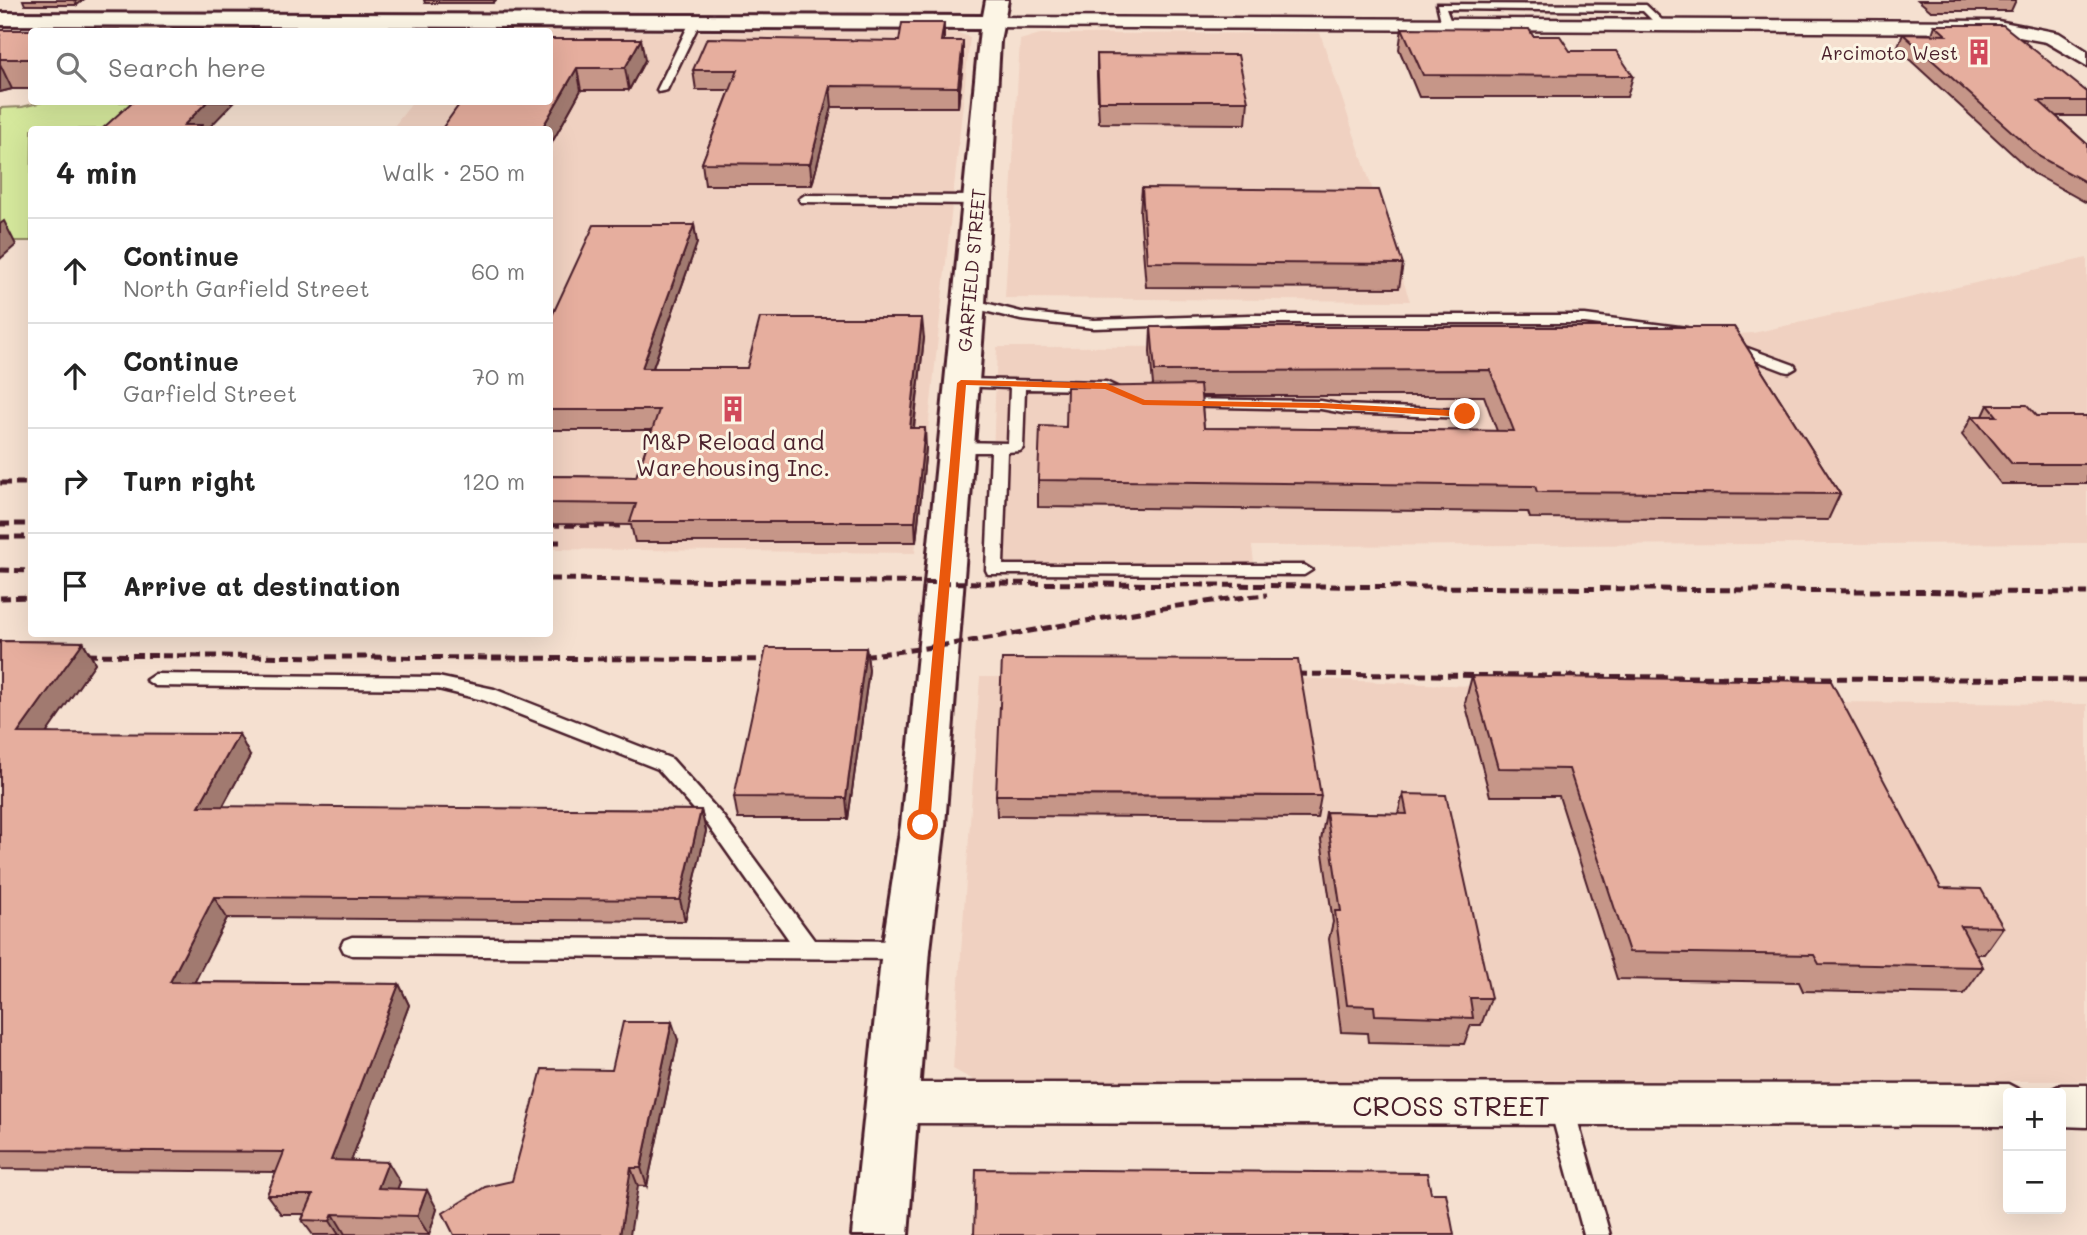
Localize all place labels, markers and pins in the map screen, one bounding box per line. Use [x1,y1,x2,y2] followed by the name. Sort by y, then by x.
[1964,37,1994,67] building icon: Arcimoto West
[1820,40,1958,65] place label: Arcimoto West
[718,394,748,424] building icon: M&P Reload and Warehousing Inc.
[636,426,830,482] place label: M&P Reload and Warehousing Inc.

